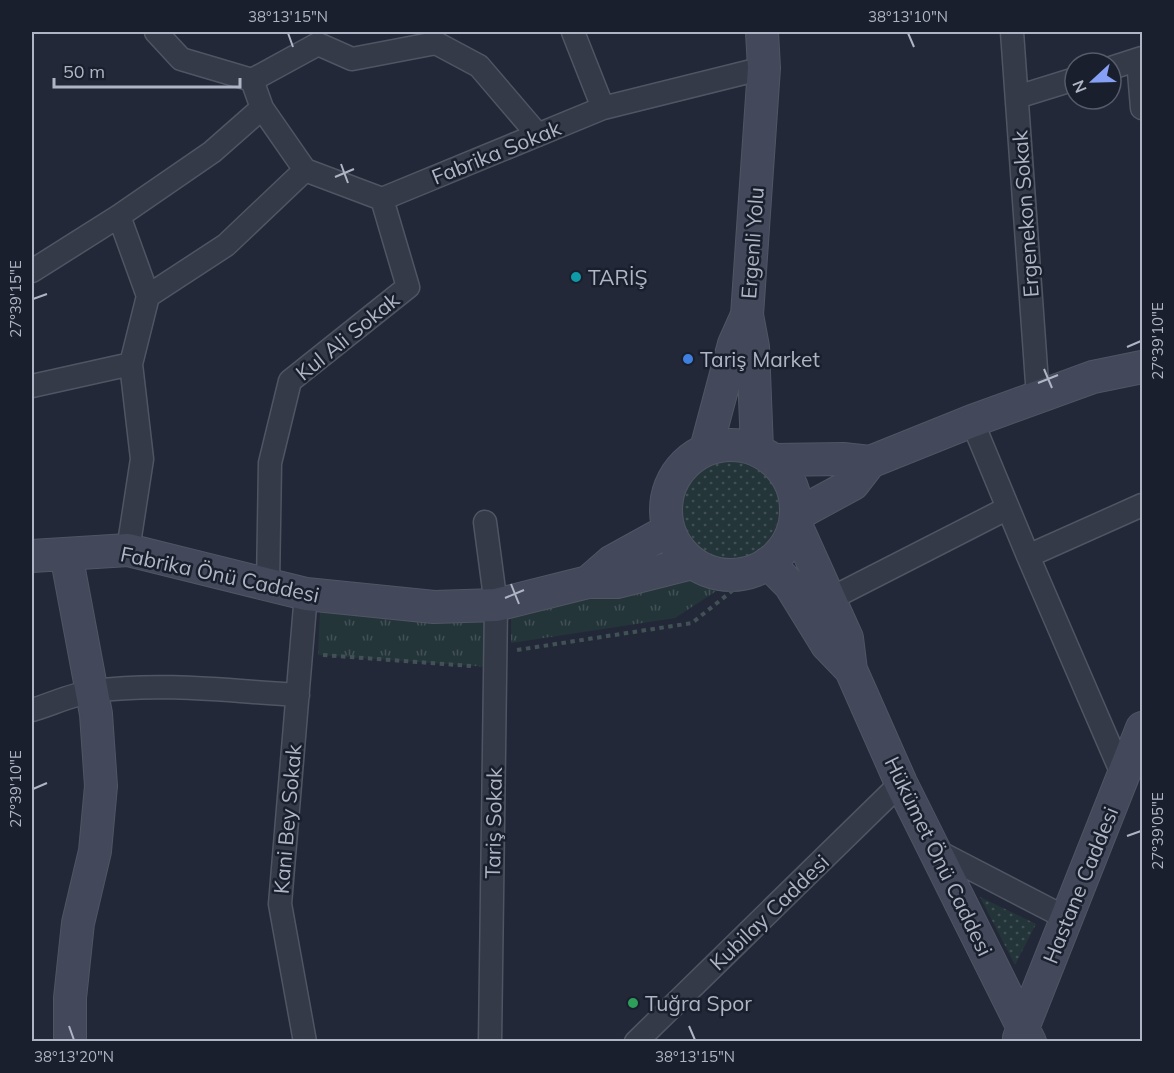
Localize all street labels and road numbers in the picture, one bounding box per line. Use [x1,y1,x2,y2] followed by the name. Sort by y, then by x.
[428,114,565,190] street label: Fabrika Sokak
[1006,130,1044,298] street label: Ergenekon Sokak
[735,186,769,300] street label: Ergenli Yolu
[290,286,404,386] street label: Kul Ali Sokak
[118,540,322,608] street label: Fabrika Önü Caddesi
[268,743,307,895] street label: Kani Bey Sokak
[879,752,999,960] street label: Hükümet Önü Caddesi
[479,767,507,879] street label: Tariş Sokak
[1037,803,1123,967] street label: Hastane Caddesi
[704,849,834,975] street label: Kubilay Caddesi

